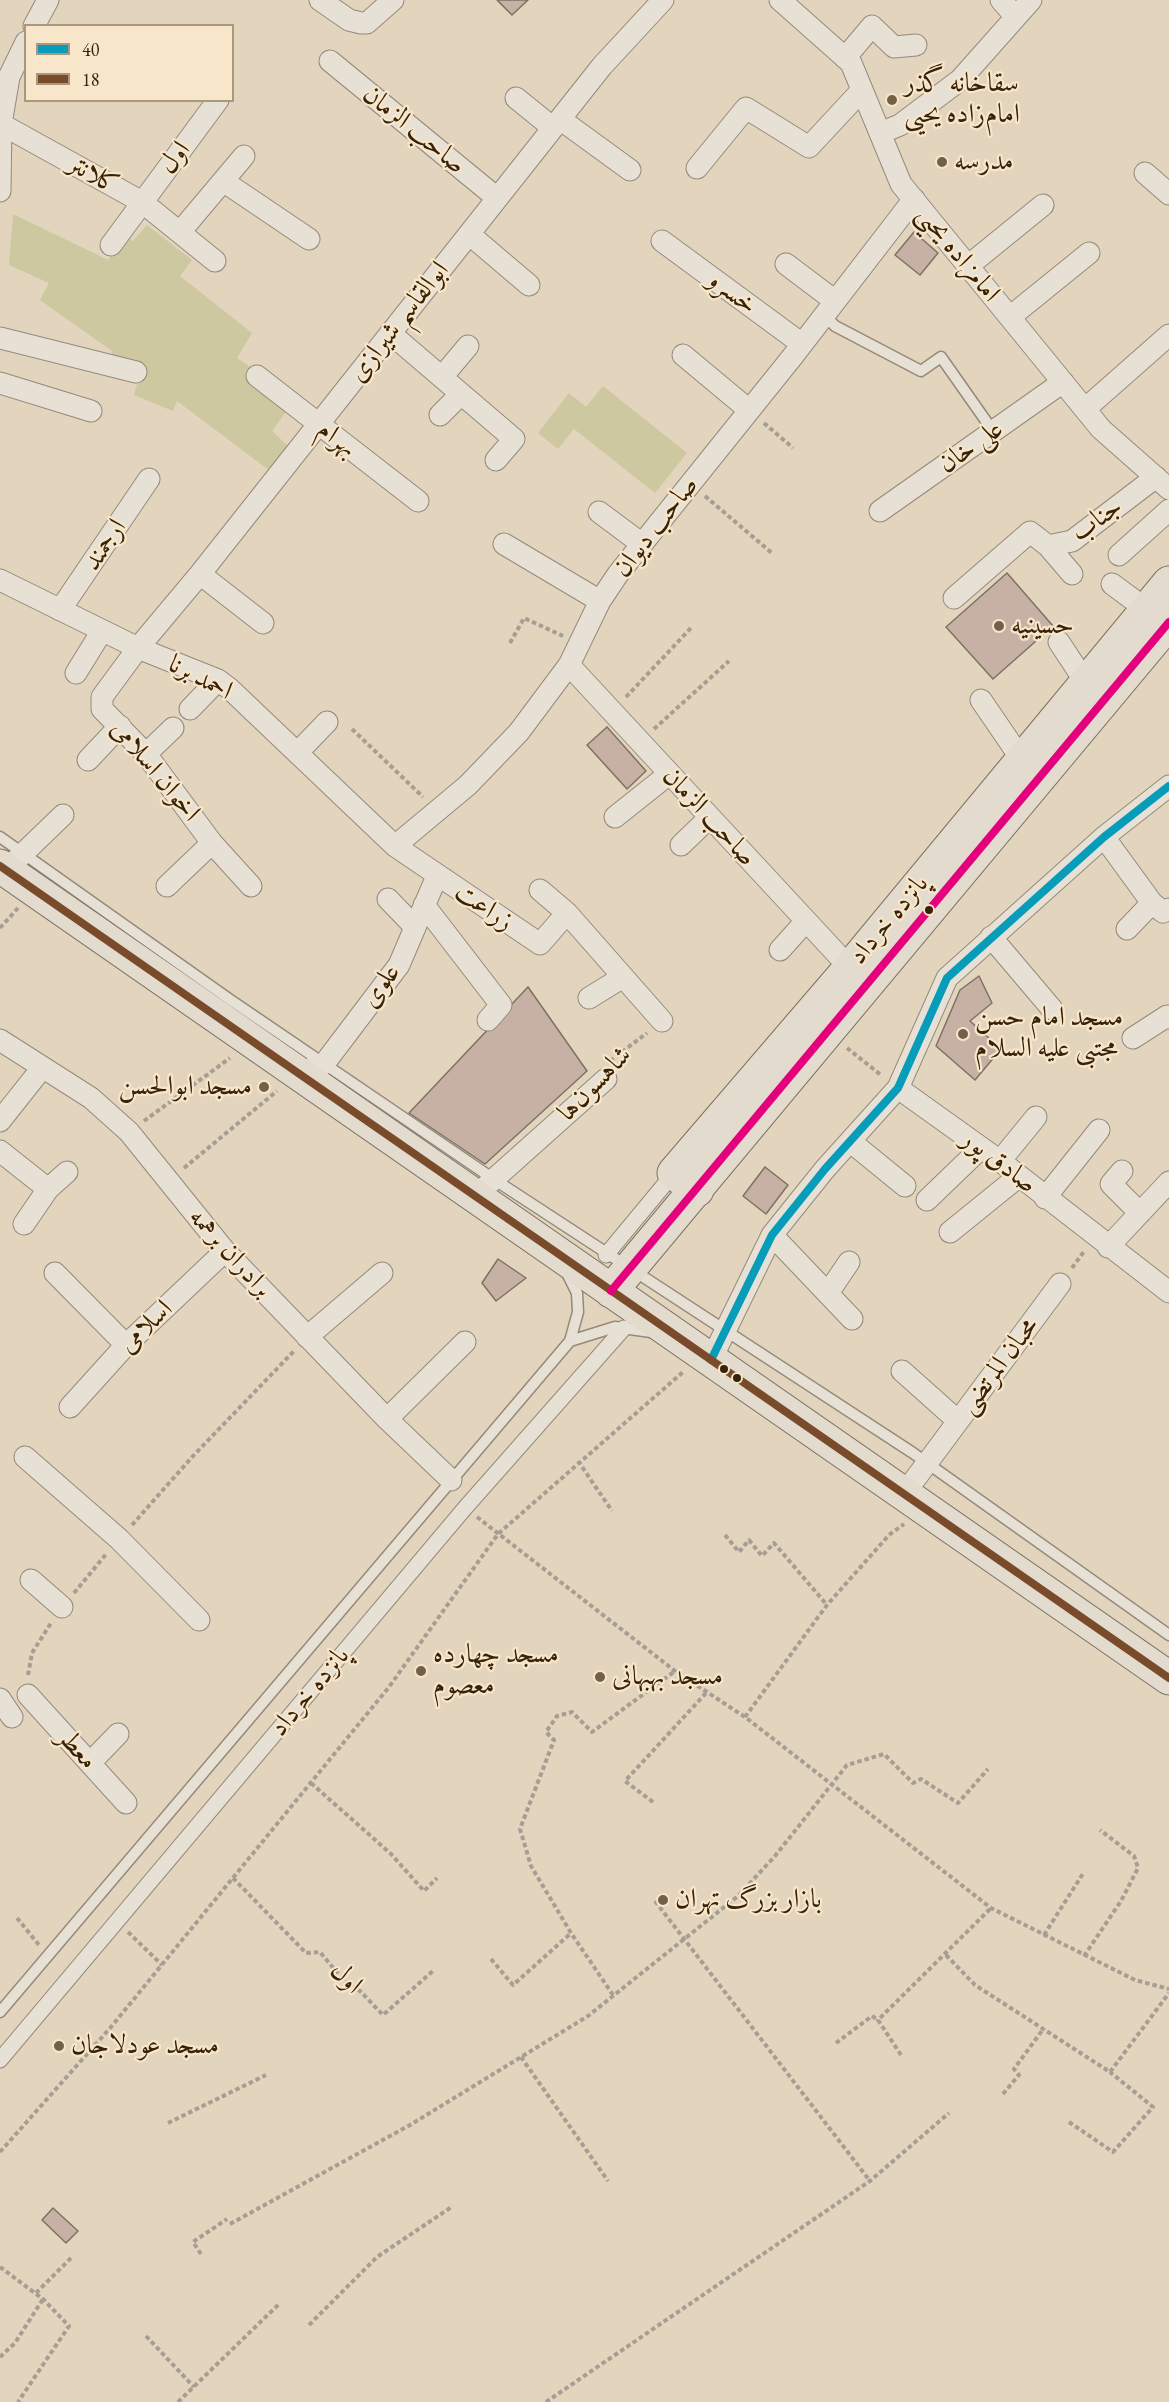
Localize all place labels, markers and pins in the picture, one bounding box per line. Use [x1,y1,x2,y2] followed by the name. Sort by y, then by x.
[904,68,1020,131] place label: سقاخانه گذر امام‌زاده یحیی
[885,93,899,107] marker: سقاخانه گذر امام‌زاده یحیی
[954,146,1014,178] place label: مدرسه
[935,155,949,169] marker: مدرسه
[1011,610,1074,642] place label: حسینیه
[992,619,1006,633] marker: حسینیه
[923,904,935,916] unlabelled marker
[975,1002,1123,1065] place label: مسجد امام حسن مجتبی علیه السلام
[956,1027,970,1041] marker: مسجد امام حسن مجتبی علیه السلام
[118,1071,252,1103] place label: مسجد ابوالحسن
[257,1080,271,1094] marker: مسجد ابوالحسن
[718,1363,730,1375] unlabelled marker
[731,1372,743,1384] unlabelled marker
[433,1639,559,1702] place label: مسجد چهارده معصوم
[612,1661,723,1693] place label: مسجد بهبهانی
[414,1664,428,1678] marker: مسجد چهارده معصوم
[593,1670,607,1684] marker: مسجد بهبهانی
[675,1884,822,1916] place label: بازار بزرگ تهران
[656,1893,670,1907] marker: بازار بزرگ تهران
[71,2030,219,2062] place label: مسجد عودلاجان
[52,2039,66,2053] marker: مسجد عودلاجان

